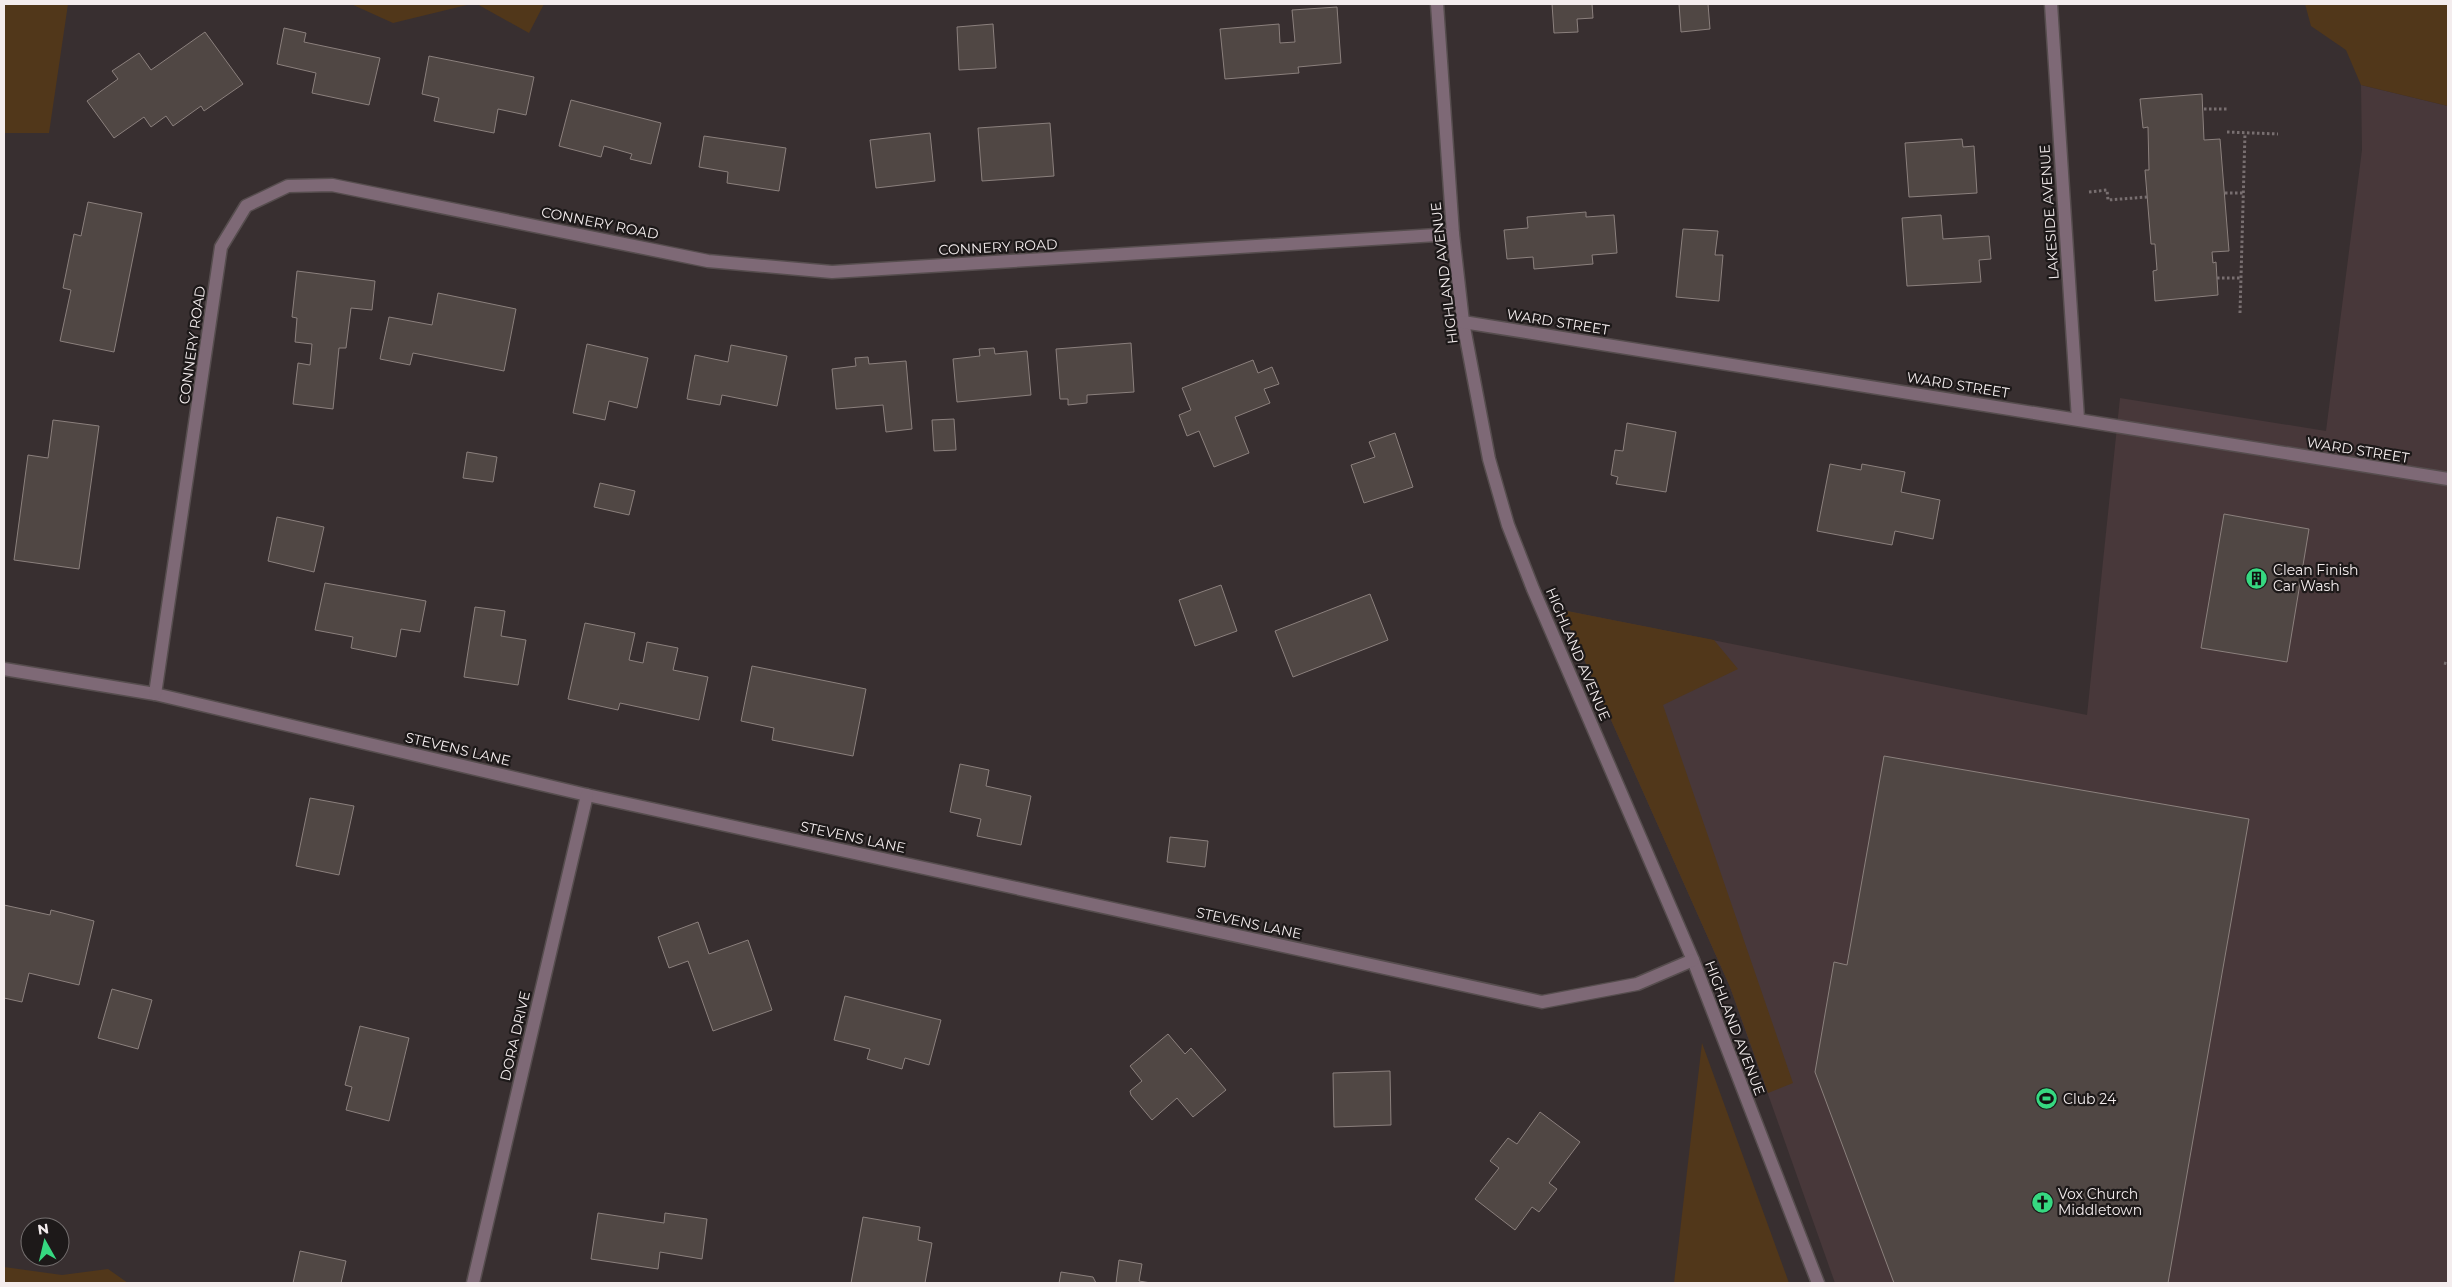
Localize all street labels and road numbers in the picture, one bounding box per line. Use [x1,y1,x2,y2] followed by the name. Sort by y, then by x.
[2035,144,2063,280] street label: LAKESIDE AVENUE
[1426,201,1462,345] street label: HIGHLAND AVENUE
[540,203,660,243] street label: CONNERY ROAD
[938,235,1058,259] street label: CONNERY ROAD
[175,285,209,405] street label: CONNERY ROAD
[1505,305,1611,339] street label: WARD STREET
[1905,368,2011,402] street label: WARD STREET
[2305,433,2411,467] street label: WARD STREET
[1542,585,1614,723] street label: HIGHLAND AVENUE
[404,728,512,770] street label: STEVENS LANE
[799,817,907,857] street label: STEVENS LANE
[1195,903,1303,943] street label: STEVENS LANE
[1701,958,1769,1098] street label: HIGHLAND AVENUE
[496,989,534,1083] street label: DORA DRIVE

